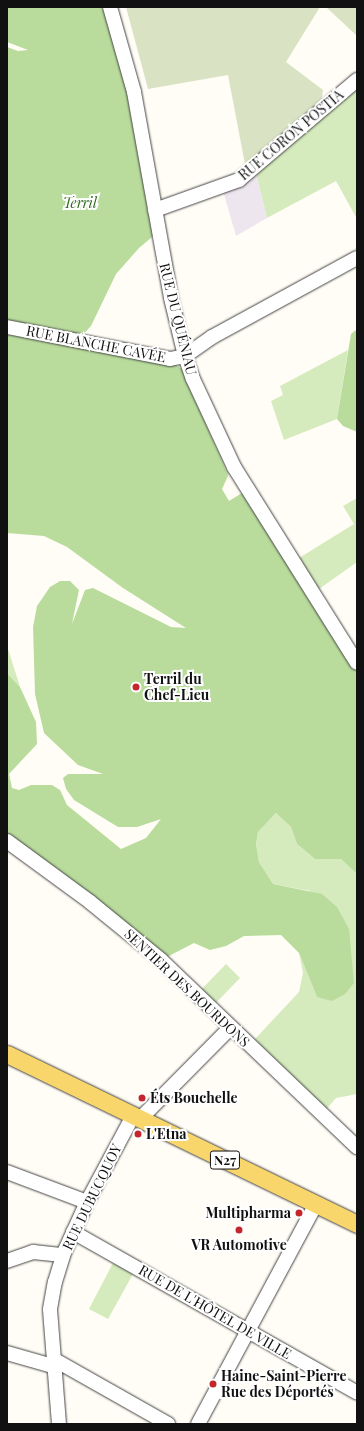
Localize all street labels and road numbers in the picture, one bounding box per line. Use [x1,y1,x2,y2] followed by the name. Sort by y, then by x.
[235,86,347,184] street label: RUE CORON POSTIA
[156,261,200,377] street label: RUE DU QUÉNIAU
[25,322,167,366] street label: RUE BLANCHE CAVÉE
[121,925,253,1051] street label: SENTIER DES BOURDONS
[59,1141,125,1253] street label: RUE DUBUCQUOY
[209,1149,241,1171] road number: N27
[136,1261,294,1363] street label: RUE DE L'HÔTEL DE VILLE

